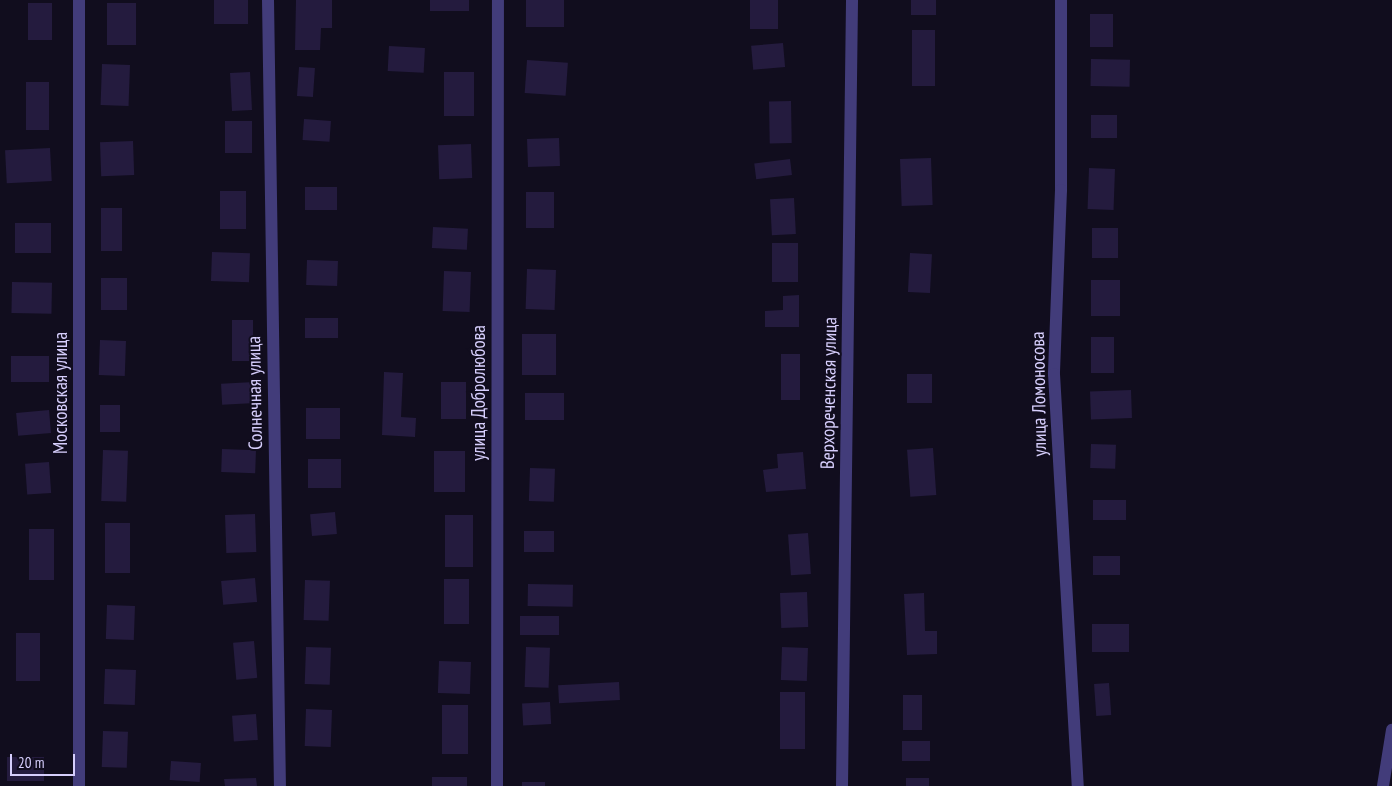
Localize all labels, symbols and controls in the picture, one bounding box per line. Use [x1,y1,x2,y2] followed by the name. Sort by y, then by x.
[816,317,842,469] street label: Верхореченская улица
[468,325,490,461] street label: улица Добролюбова
[1027,331,1051,457] street label: улица Ломоносова
[50,332,72,454] street label: Московская улица
[243,336,267,450] street label: Солнечная улица
[12,744,78,776] scale bar
[18,753,44,772] text: 20 m

